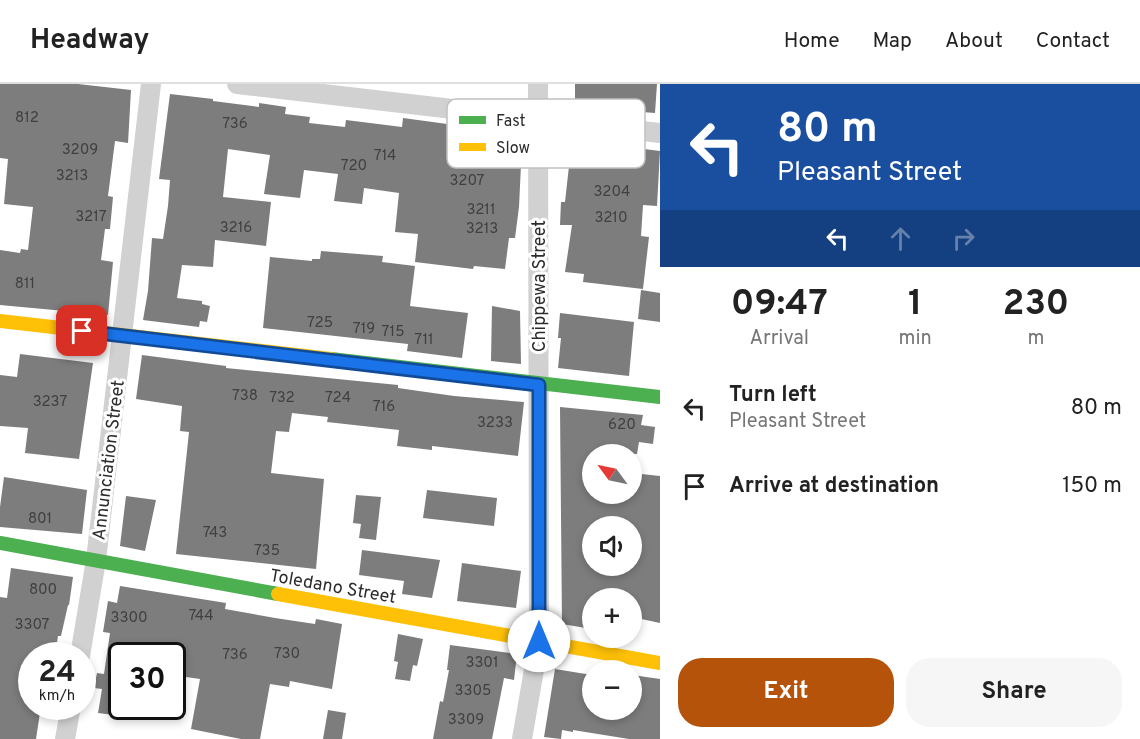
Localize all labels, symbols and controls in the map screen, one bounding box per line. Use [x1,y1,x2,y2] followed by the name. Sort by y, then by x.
[30,23,149,59] text: Headway
[784,28,840,55] text: Home
[873,28,912,55] text: Map
[945,28,1003,55] text: About
[1036,28,1110,55] text: Contact
[447,99,645,168] legend
[777,104,878,157] text: 80 m
[678,108,756,186] icon: left
[15,109,39,128] house number: 812
[496,112,526,132] text: Fast
[222,115,248,134] house number: 736
[496,139,530,159] text: Slow
[62,141,98,160] house number: 3209
[374,147,396,166] house number: 714
[777,156,962,190] text: Pleasant Street
[341,157,367,176] house number: 720
[56,167,88,186] house number: 3213
[450,172,485,191] house number: 3207
[594,183,630,202] house number: 3204
[466,201,496,220] house number: 3211
[75,208,107,227] house number: 3217
[594,209,628,228] house number: 3210
[220,219,252,238] house number: 3216
[466,220,498,239] house number: 3213
[529,220,552,352] street label: Chippewa Street
[821,222,854,255] icon: left
[884,222,917,255] icon: ahead
[947,222,980,255] icon: right
[15,275,35,294] house number: 811
[731,282,828,328] text: 09:47
[908,282,922,328] text: 1
[1003,282,1069,328] text: 230
[56,305,107,356] pin
[65,314,98,347] icon: arrive
[307,314,333,333] house number: 725
[353,320,375,339] house number: 719
[381,323,405,342] house number: 715
[749,326,809,352] text: Arrival
[898,326,932,352] text: min
[1027,326,1044,352] text: m
[414,331,434,350] house number: 711
[88,379,131,542] street label: Annunciation Street
[729,382,817,409] text: Turn left
[232,387,258,406] house number: 738
[269,389,295,408] house number: 732
[325,389,351,408] house number: 724
[678,392,711,425] icon: left
[33,393,67,412] house number: 3237
[1071,395,1122,422] text: 80 m
[373,398,395,417] house number: 716
[729,409,866,435] text: Pleasant Street
[477,414,513,433] house number: 3233
[608,416,636,435] house number: 620
[582,444,642,504] north arrow
[582,444,642,720] map controls
[678,470,711,503] icon: arrive
[729,473,939,500] text: Arrive at destination
[1062,473,1122,500] text: 150 m
[28,510,52,529] house number: 801
[582,516,642,576] button: sound
[203,524,227,543] house number: 743
[254,542,280,561] house number: 735
[268,565,398,610] street label: Toledano Street
[29,581,57,600] house number: 800
[582,588,642,648] button: +
[189,607,213,626] house number: 744
[110,609,148,628] house number: 3300
[507,609,571,673] position arrow
[15,616,50,635] house number: 3307
[108,642,186,720] speed limit sign: 30
[274,645,300,664] house number: 730
[222,646,248,665] house number: 736
[465,654,499,673] house number: 3301
[38,655,76,692] text: 24
[678,658,894,727] button: Exit
[906,658,1122,727] button: Share
[582,660,642,720] button: −
[455,682,491,701] house number: 3305
[39,687,75,706] text: km/h
[448,711,484,730] house number: 3309

